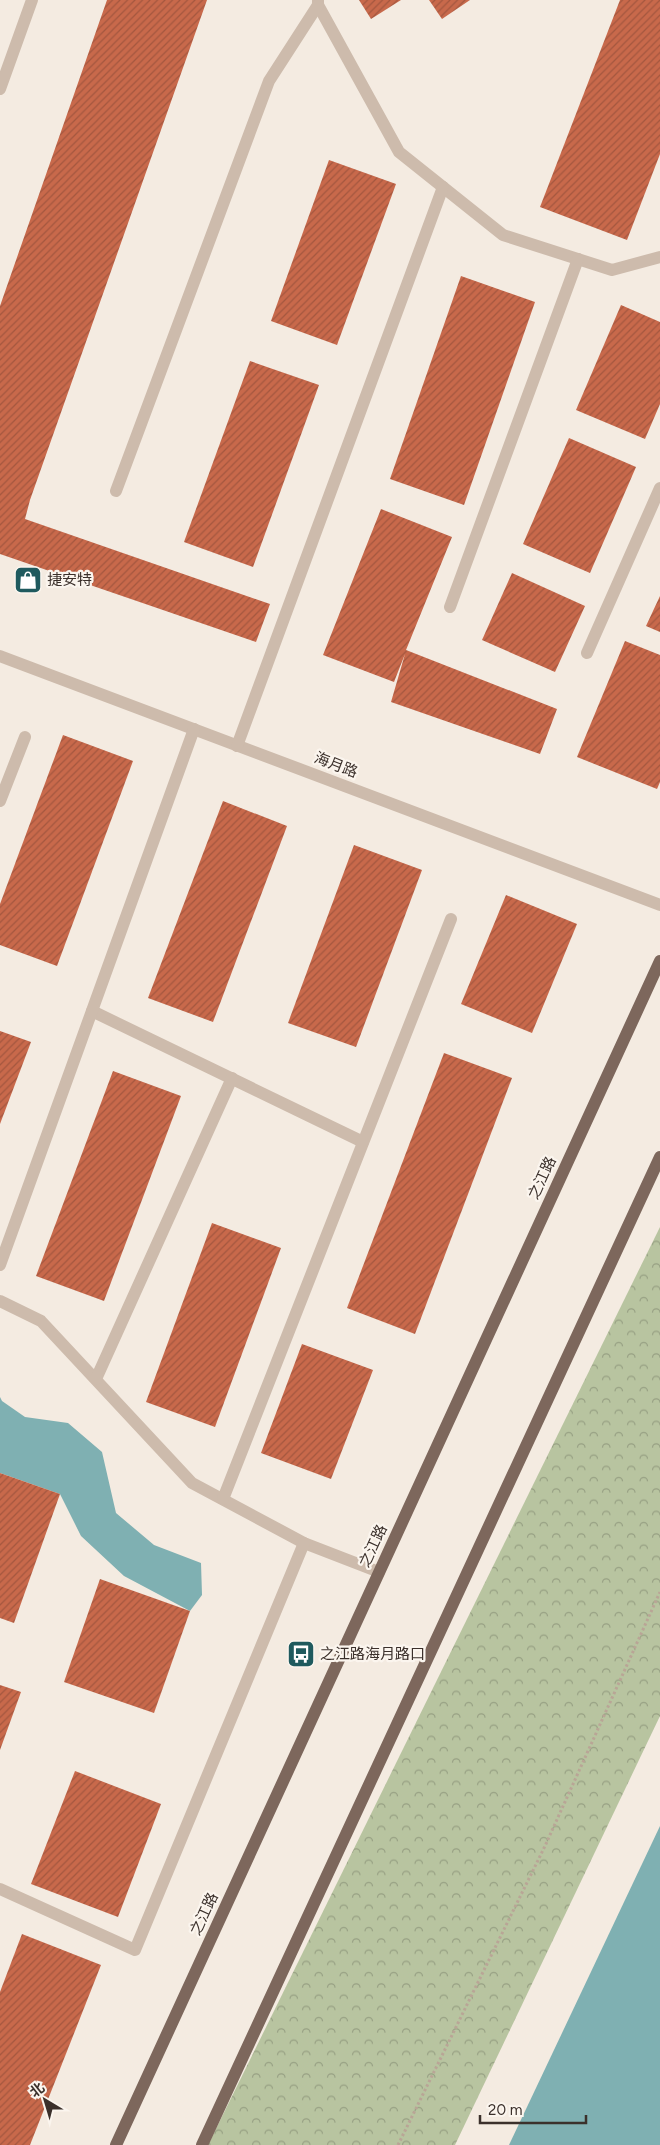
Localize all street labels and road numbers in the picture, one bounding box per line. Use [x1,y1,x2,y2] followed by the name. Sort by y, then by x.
[312,749,360,781] street label: 海月路
[524,1154,560,1202] street label: 之江路
[355,1522,391,1570] street label: 之江路
[186,1890,222,1938] street label: 之江路

